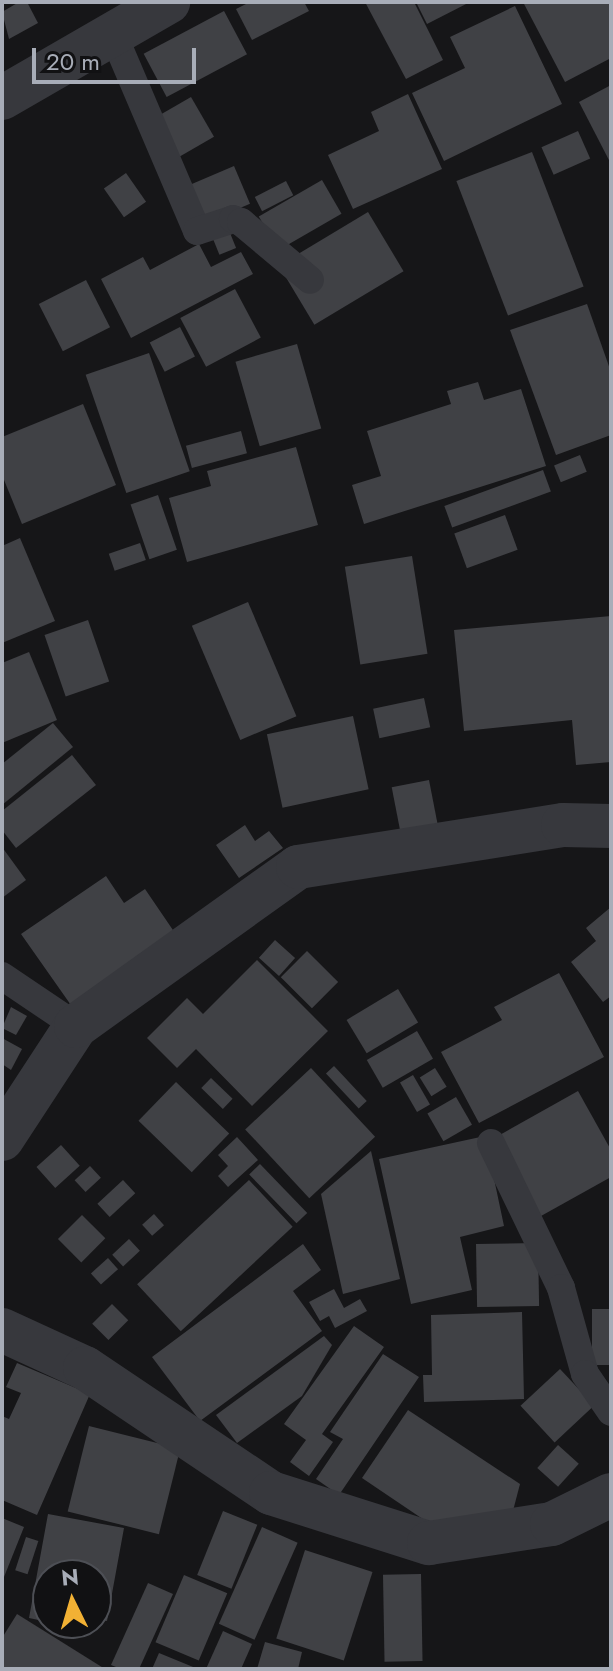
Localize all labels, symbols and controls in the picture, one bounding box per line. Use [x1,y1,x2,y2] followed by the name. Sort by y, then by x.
[36,32,200,82] scale bar
[46,44,100,79] text: 20 m
[32,1559,112,1639] north arrow
[60,1560,80,1594] text: N

